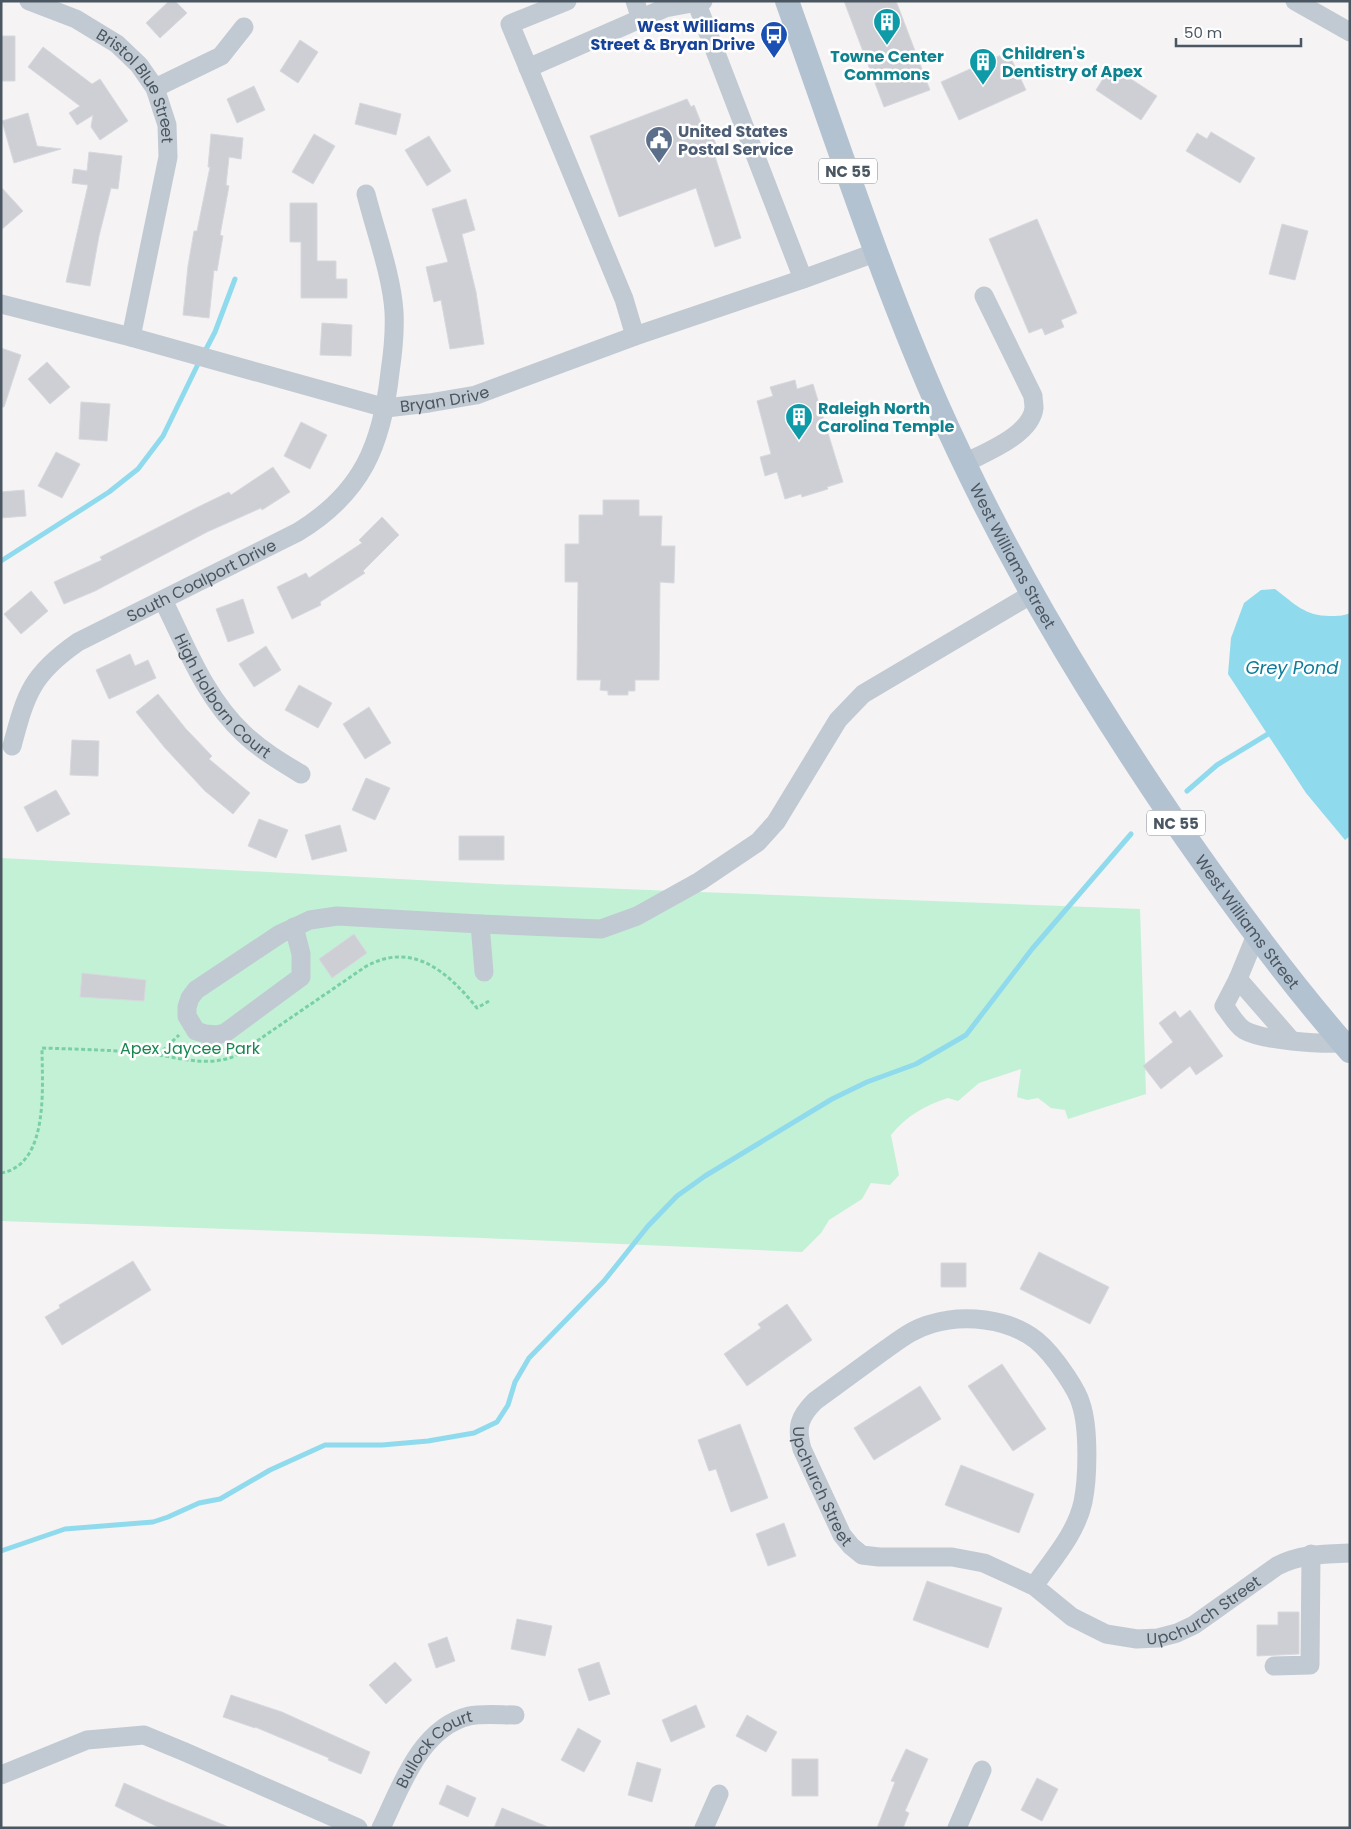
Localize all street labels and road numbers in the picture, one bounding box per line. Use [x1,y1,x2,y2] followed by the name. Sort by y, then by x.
[92,23,179,144] street label: Bristol Blue Street
[819,158,877,184] road number: NC 55
[399,380,493,418] street label: Bryan Drive
[964,479,1062,633] street label: West Williams Street
[122,533,280,628] street label: South Coalport Drive
[169,629,276,764] street label: High Holborn Court
[1147,810,1205,836] road number: NC 55
[1190,850,1305,994] street label: West Williams Street
[788,1426,858,1551] street label: Upchurch Street
[1146,1570,1265,1650] street label: Upchurch Street
[390,1704,474,1792] street label: Bullock Court

